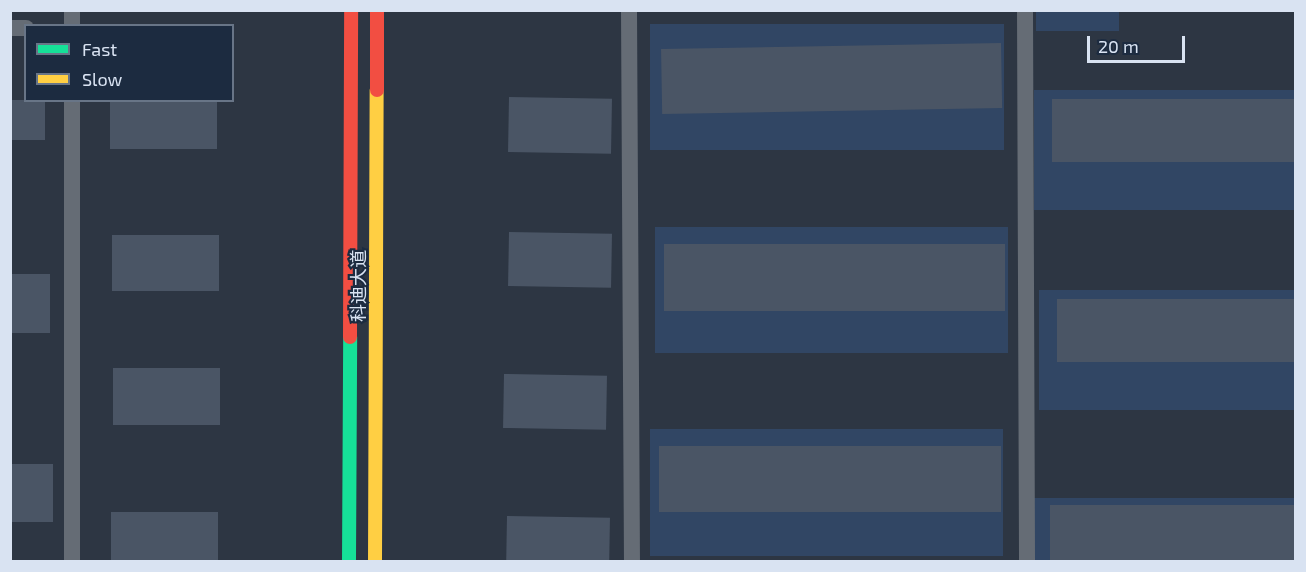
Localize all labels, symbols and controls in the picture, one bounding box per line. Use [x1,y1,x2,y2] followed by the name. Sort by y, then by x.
[24,24,234,102] legend
[1090,24,1188,62] scale bar
[1098,35,1139,57] text: 20 m
[82,38,117,60] text: Fast
[82,68,122,90] text: Slow
[347,250,369,322] street label: 科迪大道

